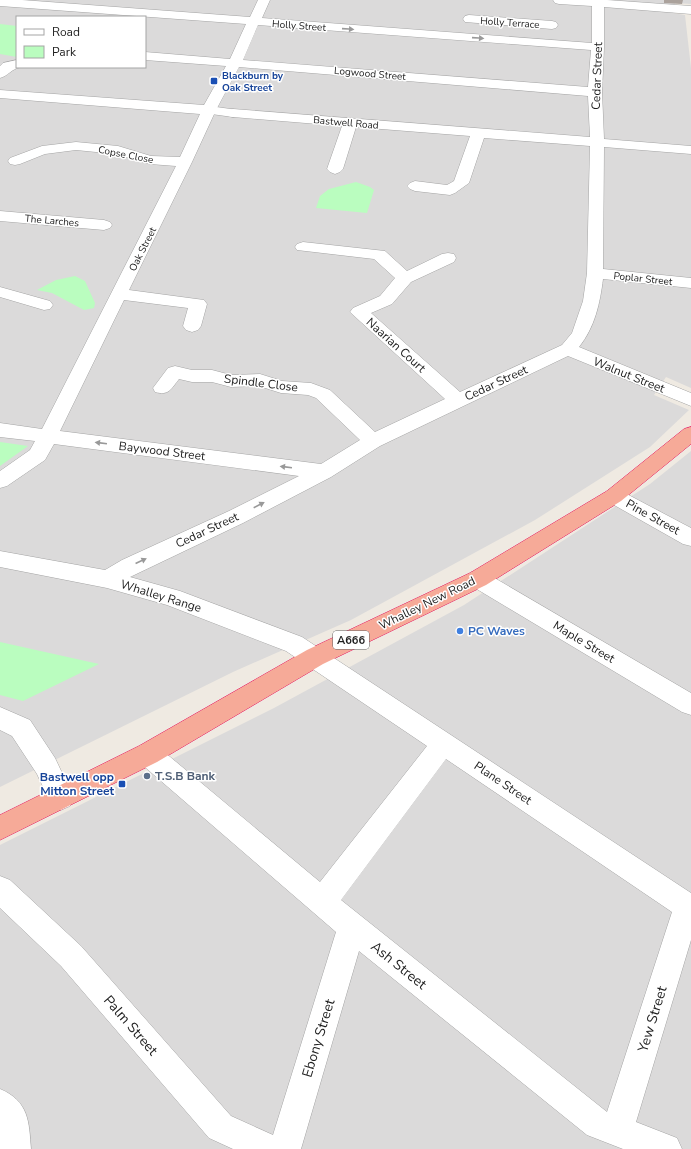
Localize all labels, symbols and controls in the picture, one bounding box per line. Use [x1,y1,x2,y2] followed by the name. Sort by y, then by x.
[480,14,540,32] street label: Holly Terrace
[16,16,146,68] legend
[272,17,327,35] street label: Holly Street
[52,24,80,40] text: Road
[342,25,354,32] one-way arrow
[472,35,484,42] one-way arrow
[588,41,606,110] street label: Cedar Street
[52,44,77,60] text: Park
[333,64,407,84] street label: Logwood Street
[222,69,284,95] place label: Blackburn by Oak Street
[209,76,219,86] marker: Blackburn by Oak Street
[313,113,379,133] street label: Bastwell Road
[97,143,155,167] street label: Copse Close
[24,212,80,230] street label: The Larches
[126,225,160,274] street label: Oak Street
[613,269,674,289] street label: Poplar Street
[363,314,430,377] street label: Naarian Court
[591,353,668,397] street label: Walnut Street
[462,361,531,405] street label: Cedar Street
[223,371,299,395] street label: Spindle Close
[118,438,207,464] street label: Baywood Street
[95,440,107,446] one-way arrow
[280,464,292,470] one-way arrow
[623,496,684,539] street label: Pine Street
[253,502,265,508] one-way arrow
[173,508,242,552] street label: Cedar Street
[136,557,148,563] one-way arrow
[376,573,478,633] street label: Whalley New Road
[119,576,203,616] street label: Whalley Range
[550,617,619,667] street label: Maple Street
[468,623,525,639] place label: PC Waves
[455,626,465,636] marker: PC Waves
[333,631,369,649] road number: A666
[471,758,536,809] street label: Plane Street
[155,768,216,784] place label: T.S.B Bank
[40,769,114,799] place label: Bastwell opp Mitton Street
[142,771,152,781] marker: T.S.B Bank
[117,779,127,789] marker: Bastwell opp Mitton Street
[367,937,431,994] street label: Ash Street
[633,984,672,1055] street label: Yew Street
[99,991,162,1060] street label: Palm Street
[298,997,339,1080] street label: Ebony Street

